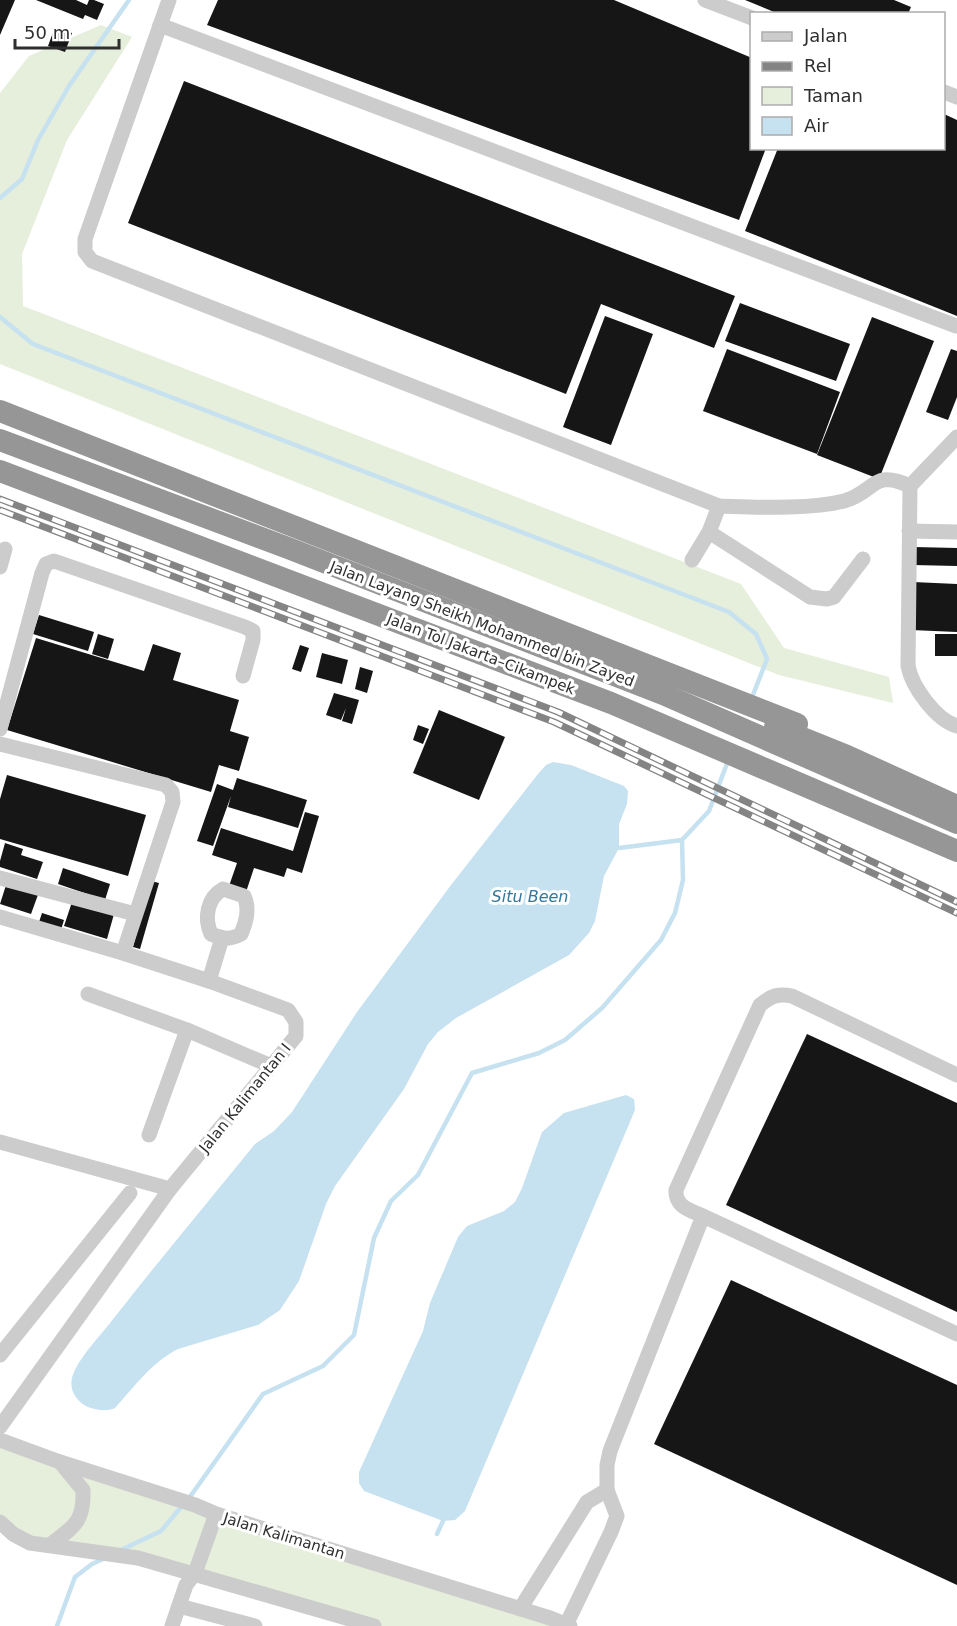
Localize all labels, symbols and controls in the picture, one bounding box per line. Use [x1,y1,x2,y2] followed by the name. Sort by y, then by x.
[15,12,118,50] scale bar
[750,12,945,150] legend
[24,22,70,43] text: 50 m
[803,25,848,46] text: Jalan
[804,55,832,76] text: Rel
[803,85,863,106] text: Taman
[804,115,829,136] text: Air
[326,557,637,691] street label: Jalan Layang Sheikh Mohammed bin Zayed
[383,609,578,698] street label: Jalan Tol Jakarta–Cikampek
[492,887,568,906] water label: Situ Been
[195,1040,295,1157] street label: Jalan Kalimantan I
[220,1509,347,1563] street label: Jalan Kalimantan

